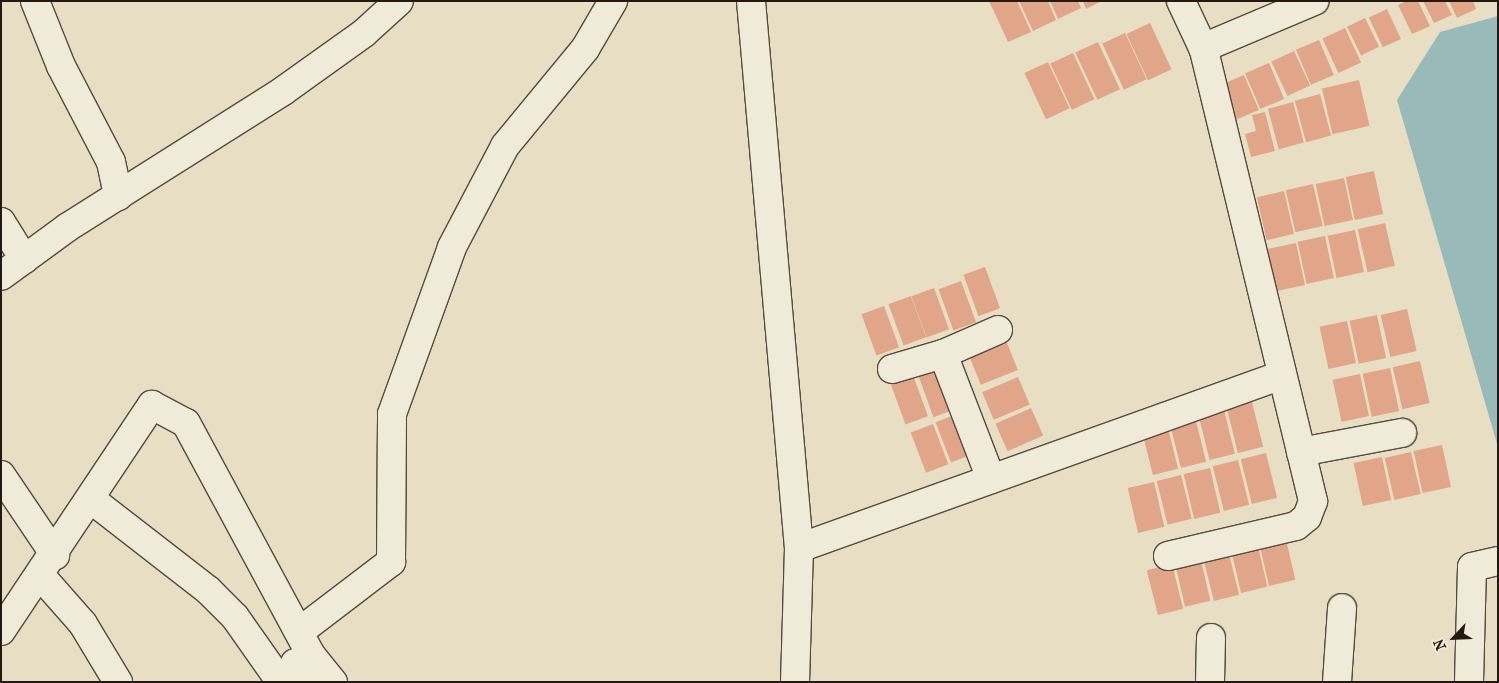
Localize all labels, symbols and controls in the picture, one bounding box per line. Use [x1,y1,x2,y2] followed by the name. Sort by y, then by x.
[1429,613,1479,663] north arrow
[1430,636,1450,653] text: N

